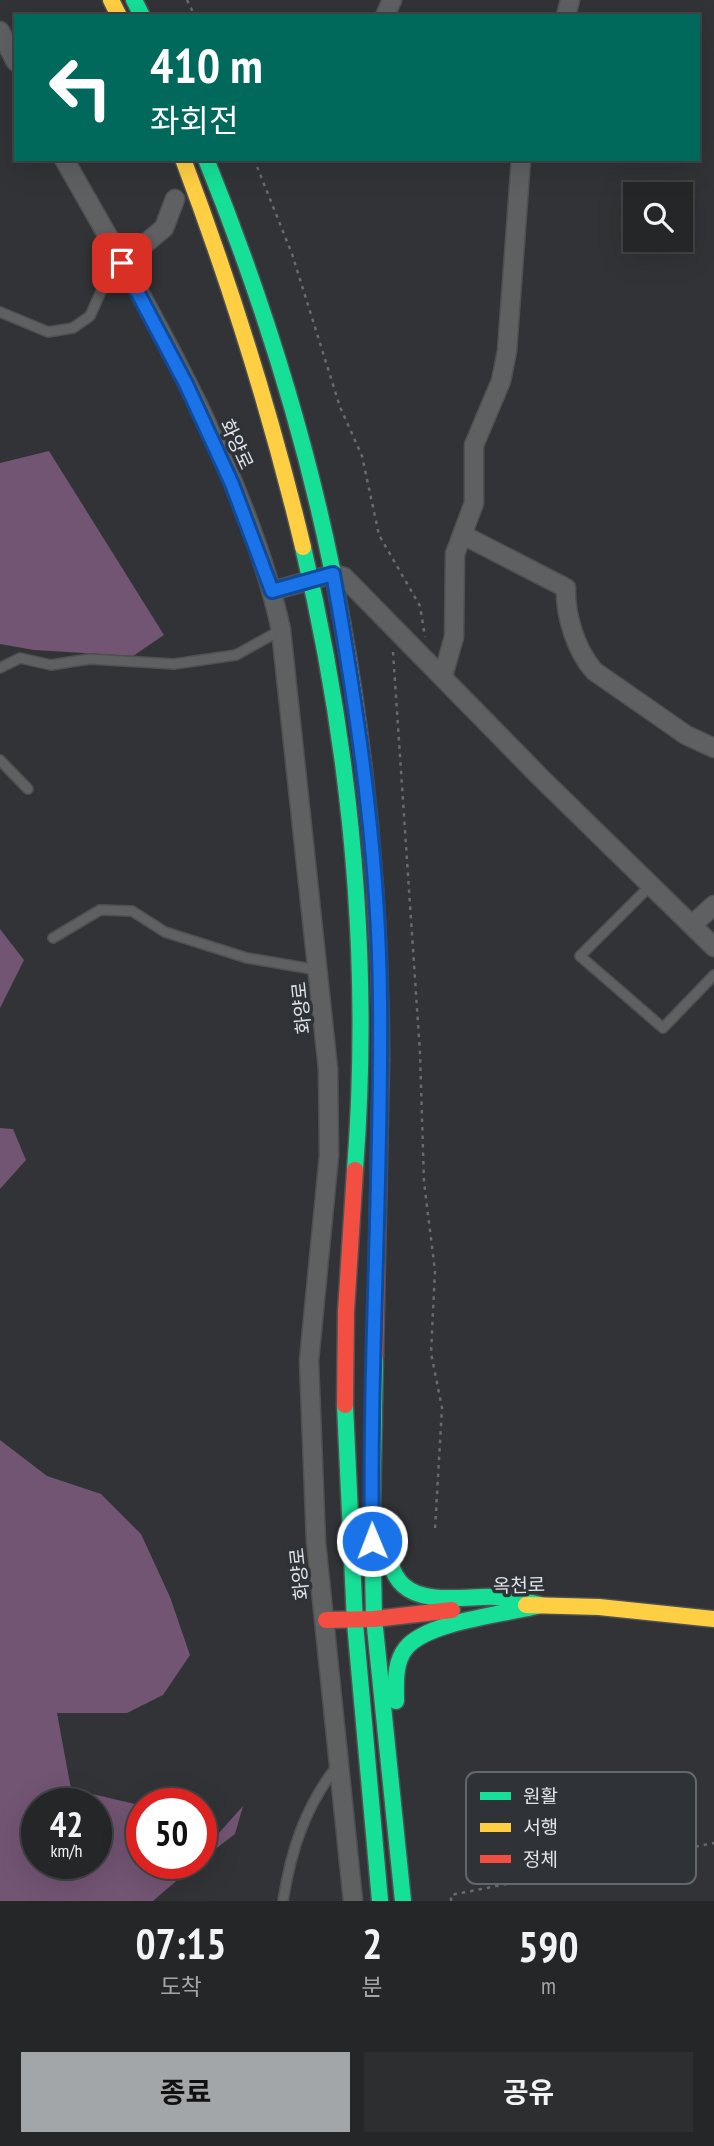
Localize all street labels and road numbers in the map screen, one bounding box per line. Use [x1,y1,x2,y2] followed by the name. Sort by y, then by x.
[215,415,259,473] street label: 화양로
[286,981,316,1035] street label: 화양로
[284,1547,314,1601] street label: 화양로
[493,1573,545,1597] street label: 옥천로

